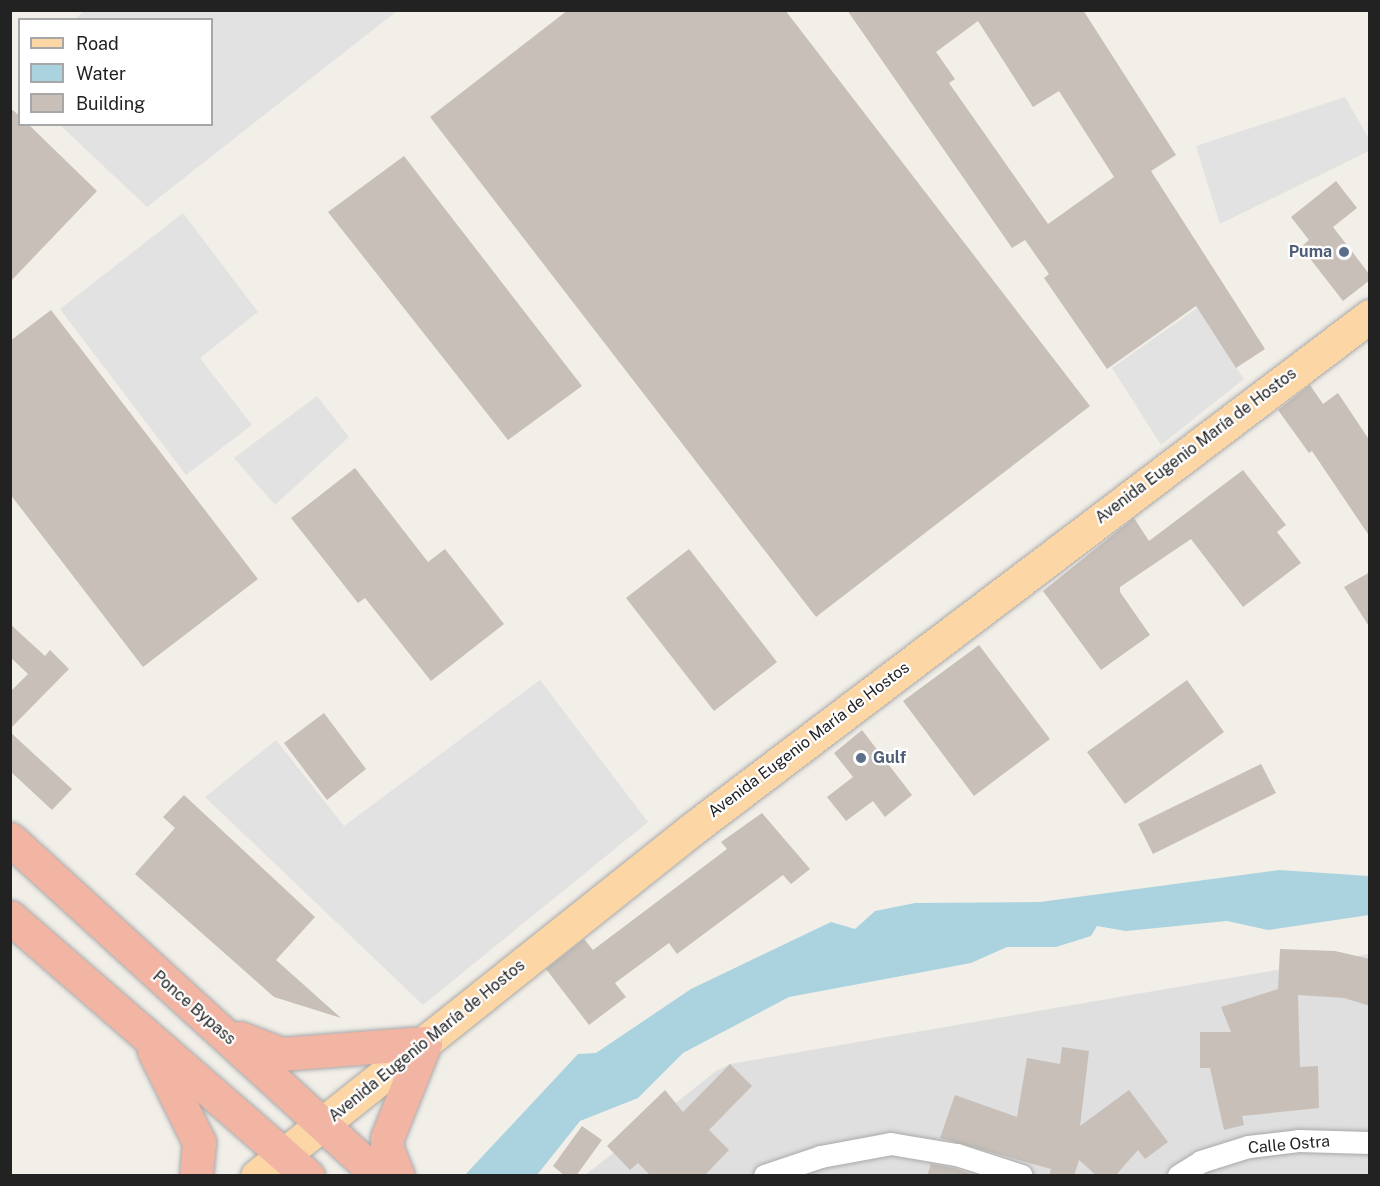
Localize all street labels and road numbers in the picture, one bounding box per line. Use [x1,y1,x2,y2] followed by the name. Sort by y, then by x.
[1091,364,1301,528] street label: Avenida Eugenio María de Hostos
[704,658,914,822] street label: Avenida Eugenio María de Hostos
[325,956,529,1126] street label: Avenida Eugenio María de Hostos
[149,967,239,1049] street label: Ponce Bypass
[1247,1132,1331,1158] street label: Calle Ostra

